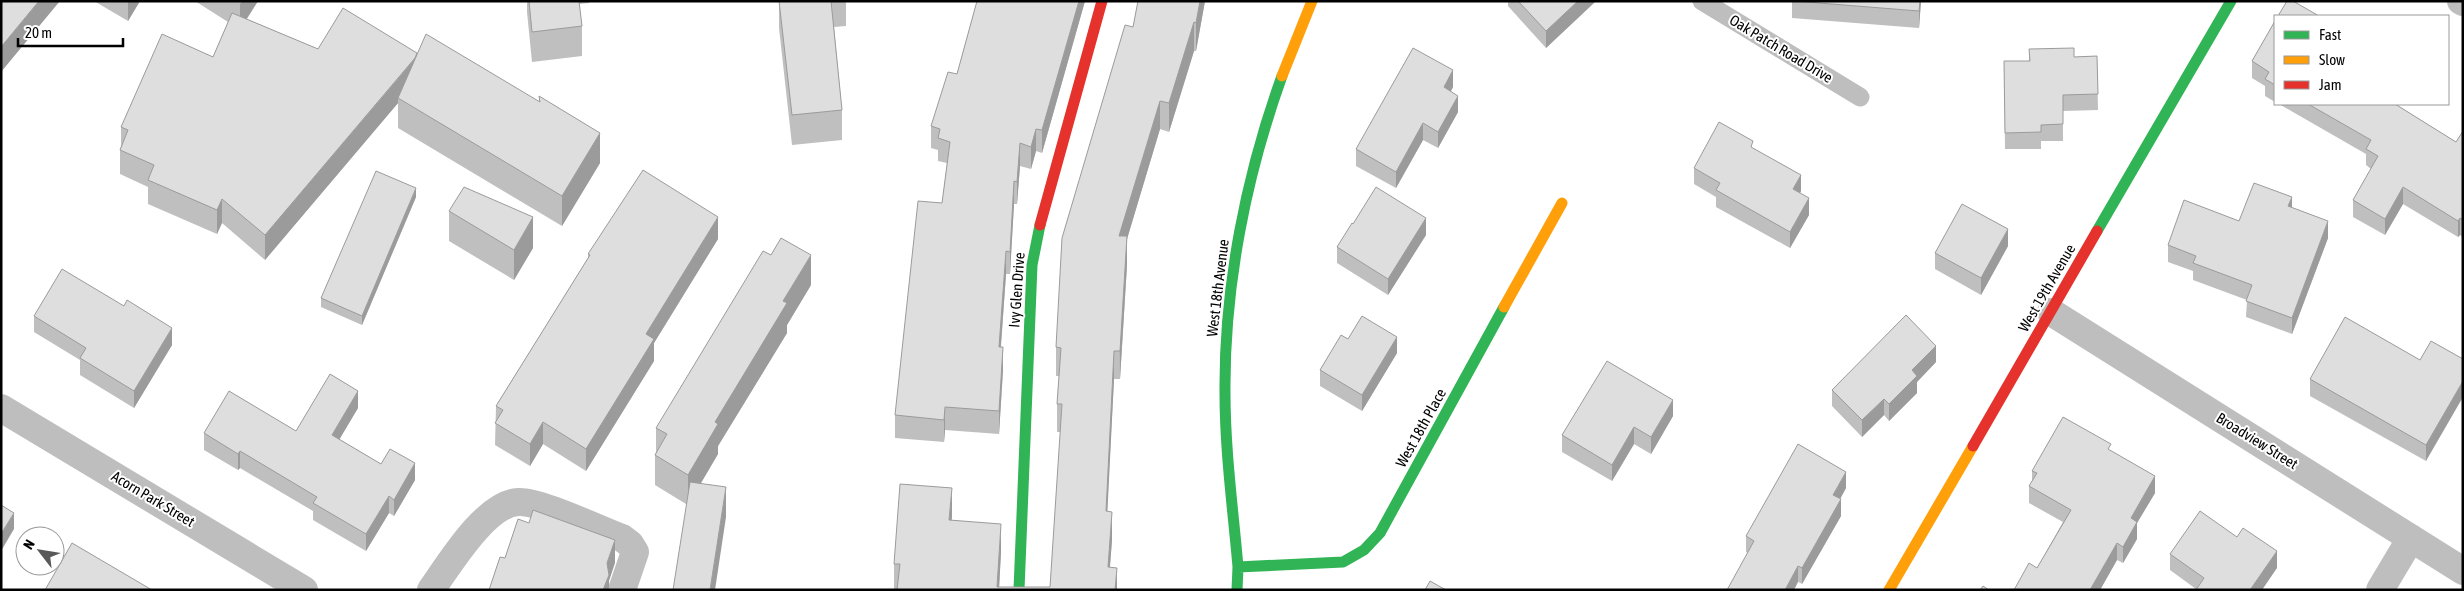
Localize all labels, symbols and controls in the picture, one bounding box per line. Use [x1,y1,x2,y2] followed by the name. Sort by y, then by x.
[1727,11,1836,86] street label: Oak Patch Road Drive
[18,15,122,47] scale bar
[2274,15,2449,105] legend
[25,24,52,41] text: 20 m
[2319,26,2341,43] text: Fast
[2319,51,2345,68] text: Slow
[2319,76,2342,93] text: Jam
[1203,238,1232,338] street label: West 18th Avenue
[2015,241,2079,335] street label: West 19th Avenue
[1005,252,1028,328] street label: Ivy Glen Drive
[1392,385,1449,470] street label: West 18th Place
[2213,409,2301,472] street label: Broadview Street
[109,467,198,530] street label: Acorn Park Street
[15,526,65,576] north arrow
[20,537,38,552] text: N

